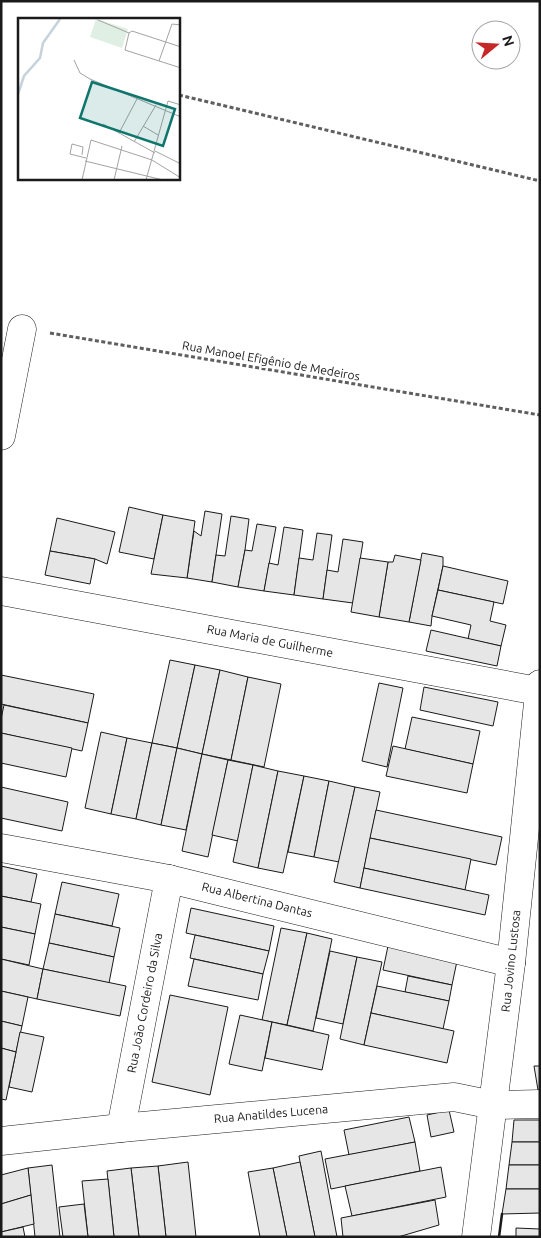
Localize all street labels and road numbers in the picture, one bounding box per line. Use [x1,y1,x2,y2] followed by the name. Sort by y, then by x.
[181,338,361,383] street label: Rua Manoel Efigênio de Medeiros
[206,622,334,659] street label: Rua Maria de Guilherme
[201,879,314,920] street label: Rua Albertina Dantas
[499,909,522,1013] street label: Rua Jovino Lustosa
[125,932,164,1074] street label: Rua João Cordeiro da Silva
[213,1102,329,1125] street label: Rua Anatildes Lucena

